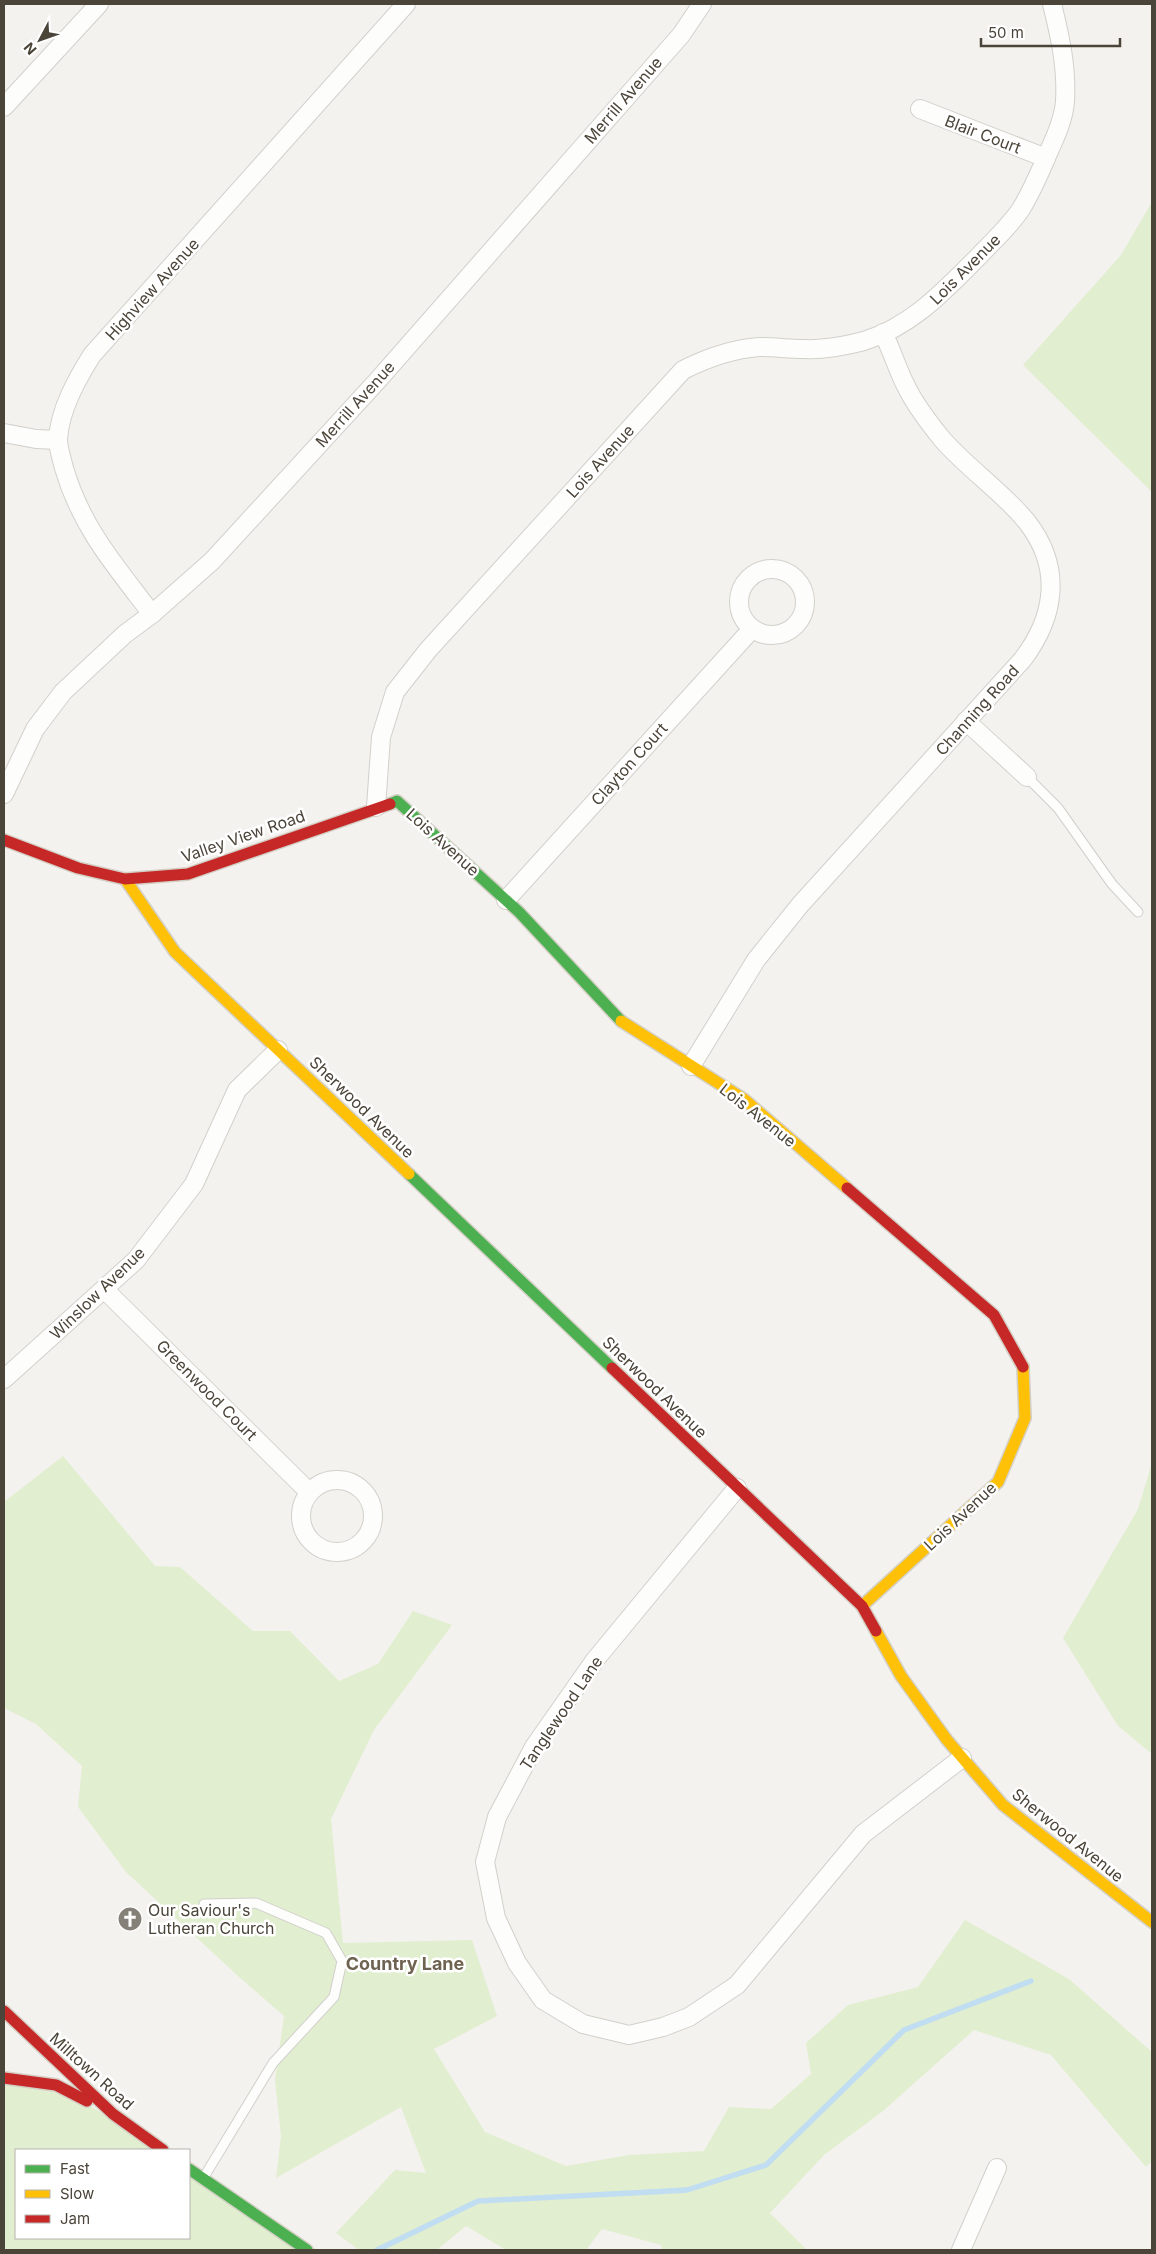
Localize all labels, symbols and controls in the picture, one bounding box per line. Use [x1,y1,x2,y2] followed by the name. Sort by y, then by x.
[15,15,65,65] north arrow
[981,15,1120,47] scale bar
[988,23,1024,42] text: 50 m
[20,39,40,58] text: N
[580,52,666,148] street label: Merrill Avenue
[942,110,1024,158] street label: Blair Court
[926,230,1004,308] street label: Lois Avenue
[101,234,203,344] street label: Highview Avenue
[311,357,399,451] street label: Merrill Avenue
[562,420,638,502] street label: Lois Avenue
[931,660,1023,760] street label: Channing Road
[587,719,671,809] street label: Clayton Court
[402,804,484,880] street label: Lois Avenue
[178,805,308,867] street label: Valley View Road
[306,1052,418,1162] street label: Sherwood Avenue
[716,1079,800,1151] street label: Lois Avenue
[45,1243,149,1343] street label: Winslow Avenue
[599,1332,711,1442] street label: Sherwood Avenue
[152,1335,262,1445] street label: Greenwood Court
[920,1477,1000,1555] street label: Lois Avenue
[515,1652,607,1774] street label: Tanglewood Lane
[1008,1784,1128,1886] street label: Sherwood Avenue
[148,1900,274,1938] place label: Our Saviour's Lutheran Church
[117,1906,143,1932] church icon: Our Saviour's Lutheran Church
[346,1953,465,1974] district label: Country Lane
[46,2028,138,2114] street label: Milltown Road
[15,2149,190,2239] legend
[60,2159,90,2178] text: Fast
[60,2184,94,2203] text: Slow
[60,2209,90,2228] text: Jam

